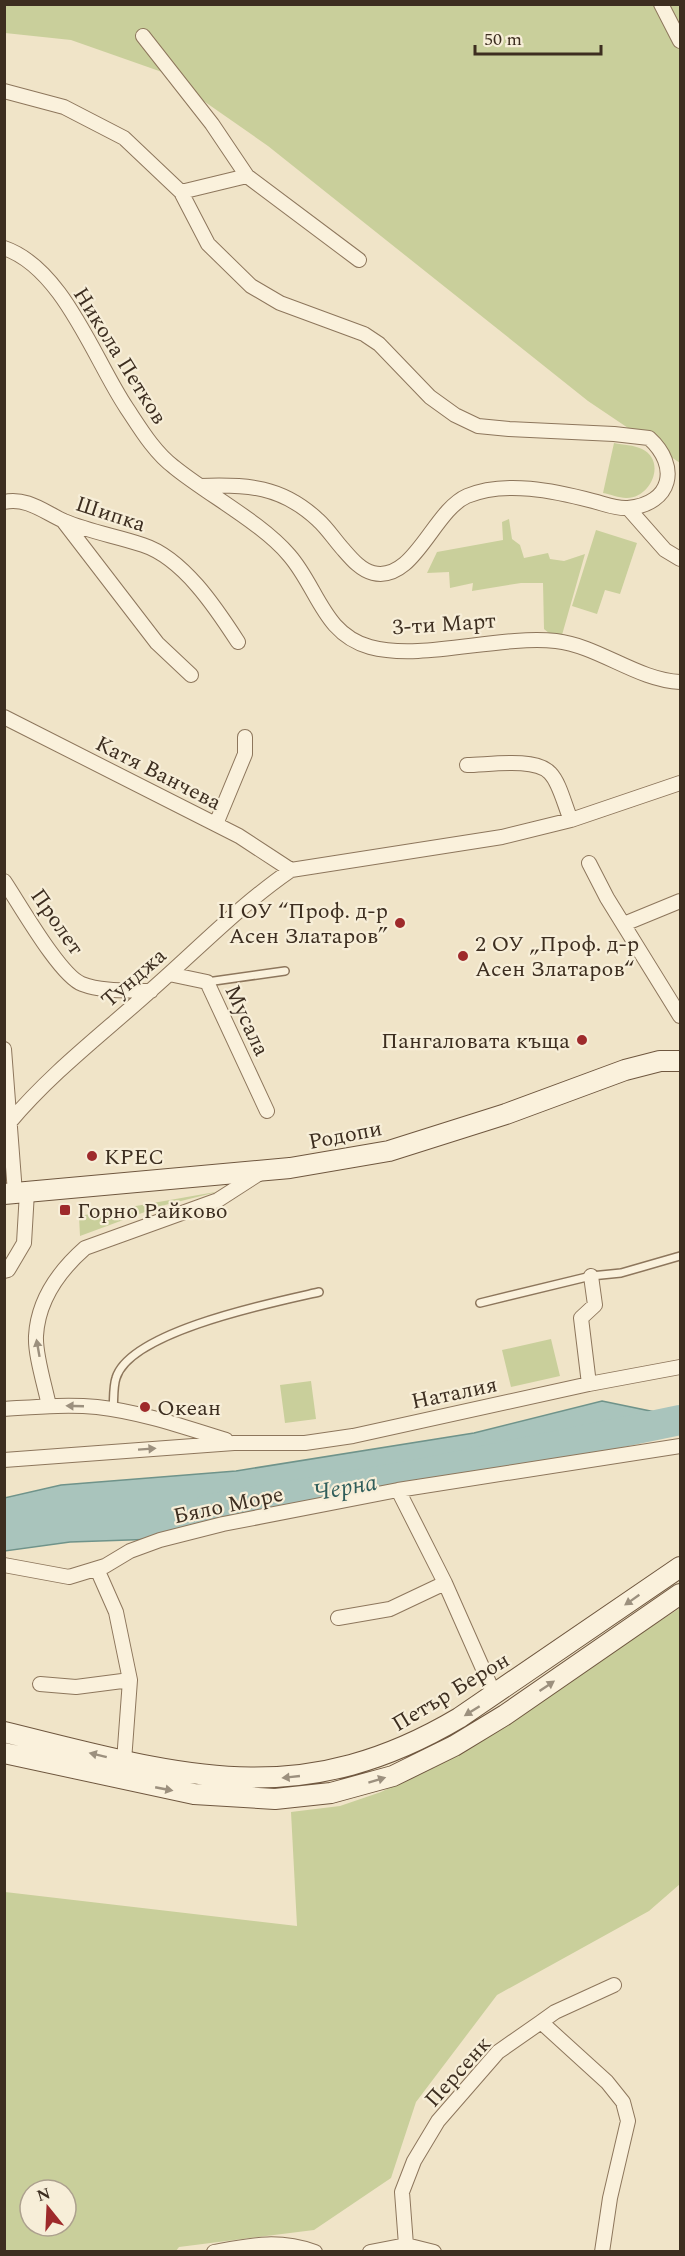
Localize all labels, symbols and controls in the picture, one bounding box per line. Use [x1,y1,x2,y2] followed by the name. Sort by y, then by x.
[475,18,601,56] scale bar
[484,26,522,53] text: 50 m
[64,281,175,431] street label: Никола Петков
[71,488,150,541] street label: Шипка
[391,604,497,645] street label: 3-ти Март
[90,727,227,819] street label: Катя Ванчева
[22,882,92,962] street label: Пролет
[218,895,388,953] place label: II ОУ “Проф. д-р Асен Златаров”
[393,916,407,930] marker: II ОУ “Проф. д-р Асен Златаров”
[475,928,639,986] place label: 2 ОУ „Проф. д-р Асен Златаров“
[94,940,174,1016] street label: Тунджа
[456,949,470,963] marker: 2 ОУ „Проф. д-р Асен Златаров“
[216,979,278,1062] street label: Мусала
[381,1025,570,1058] place label: Пангаловата къща
[575,1033,589,1047] marker: Пангаловата къща
[306,1112,385,1159] street label: Родопи
[104,1141,164,1174] place label: КРЕС
[85,1149,99,1163] marker: КРЕС
[77,1195,228,1228] place label: Горно Райково
[58,1203,72,1217] marker: Горно Райково
[33,1339,42,1358] one-way arrow
[408,1368,500,1419] street label: Наталия
[157,1392,221,1425] place label: Океан
[138,1400,152,1414] marker: Океан
[66,1401,85,1411] one-way arrow
[137,1444,156,1454] one-way arrow
[311,1465,380,1511] water label: Черна
[170,1478,286,1533] street label: Бяло Море
[625,1594,641,1606] one-way arrow
[386,1644,516,1740] street label: Петър Берон
[539,1681,555,1692] one-way arrow
[464,1705,480,1716] one-way arrow
[89,1749,107,1759] one-way arrow
[281,1772,300,1782] one-way arrow
[368,1775,386,1784] one-way arrow
[155,1785,174,1794] one-way arrow
[417,2029,499,2115] street label: Персенк
[18,2178,78,2238] north arrow
[34,2181,54,2208] text: N

